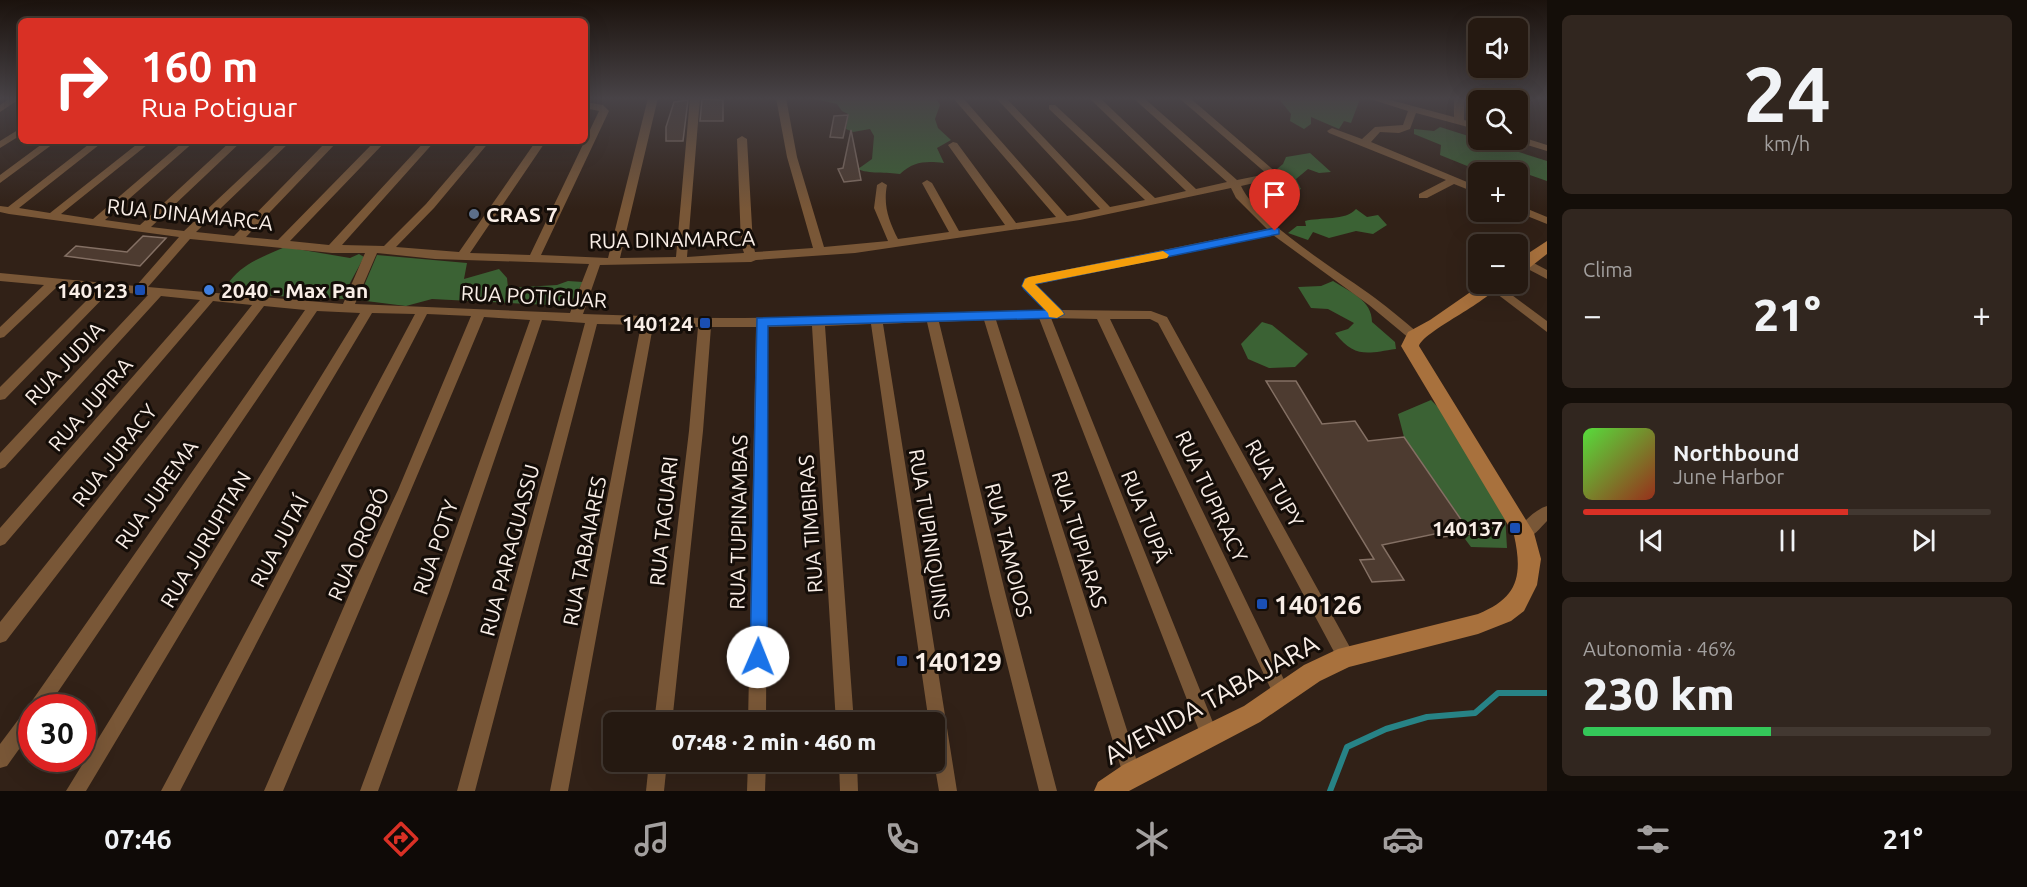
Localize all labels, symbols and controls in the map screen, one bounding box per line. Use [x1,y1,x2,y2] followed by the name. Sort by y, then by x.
[1468,18,1528,294] map controls
[1468,18,1528,78] button: sound
[42,42,120,120] icon: right
[141,43,258,90] text: 160 m
[1743,49,1831,137] text: 24
[1468,90,1528,150] button: search
[141,92,297,122] text: Rua Potiguar
[1764,132,1810,155] text: km/h
[1468,162,1528,222] button: +
[1249,169,1300,231] pin
[1258,178,1291,211] icon: arrive
[106,193,274,235] street label: RUA DINAMARCA
[486,202,558,226] place label: CRAS 7
[467,207,481,221] marker: CRAS 7
[589,226,756,252] street label: RUA DINAMARCA
[1468,234,1528,294] button: −
[1583,258,1633,281] text: Clima
[57,278,128,302] place label: 140123
[221,278,368,302] place label: 2040 - Max Pan
[460,280,608,312] street label: RUA POTIGUAR
[133,283,147,297] marker: 140123
[202,283,216,297] marker: 2040 - Max Pan
[1753,289,1821,340] text: 21°
[1583,296,1602,333] text: −
[1972,296,1991,333] text: +
[622,311,693,335] place label: 140124
[20,316,109,409] street label: RUA JUDIA
[698,316,712,330] marker: 140124
[43,352,137,456] street label: RUA JUPIRA
[67,399,161,511] street label: RUA JURACY
[1171,426,1253,566] street label: RUA TUPIRACY
[724,434,752,610] street label: RUA TUPINAMBAS
[110,435,203,553] street label: RUA JUREMA
[1241,435,1309,531] street label: RUA TUPY
[1673,440,1799,465] text: Northbound
[905,447,955,621] street label: RUA TUPINIQUINS
[793,454,827,594] street label: RUA TIMBIRAS
[644,455,682,587] street label: RUA TAGUARI
[475,461,543,639] street label: RUA PARAGUASSU
[1673,465,1784,488] text: June Harbor
[155,466,255,612] street label: RUA JURUPITAN
[1117,466,1175,566] street label: RUA TUPÃ
[1048,468,1112,610] street label: RUA TUPIARAS
[558,474,610,628] street label: RUA TABAIARES
[981,481,1037,619] street label: RUA TAMOIOS
[322,484,394,604] street label: RUA OROBÓ
[245,491,313,591] street label: RUA JUTAÍ
[408,496,462,598] street label: RUA POTY
[1432,516,1503,540] place label: 140137
[1508,521,1522,535] marker: 140137
[1635,524,1668,557] icon: previous
[1771,524,1804,557] icon: pause
[1907,524,1940,557] icon: next
[1274,590,1362,619] place label: 140126
[1255,597,1269,611] marker: 140126
[726,625,790,689] position arrow
[1099,628,1323,770] street label: AVENIDA TABAJARA
[1583,637,1736,660] text: Autonomia · 46%
[914,647,1002,676] place label: 140129
[895,654,909,668] marker: 140129
[1583,668,1735,719] text: 230 km
[18,694,96,772] speed limit sign: 30
[672,729,876,754] text: 07:48 · 2 min · 460 m
[380,818,422,860] icon: directions
[631,818,673,860] icon: music
[881,818,923,860] icon: phone
[1131,818,1173,860] icon: climate
[1382,818,1424,860] icon: car
[1632,818,1674,860] icon: filters
[104,824,172,854] text: 07:46
[1883,824,1923,854] text: 21°

